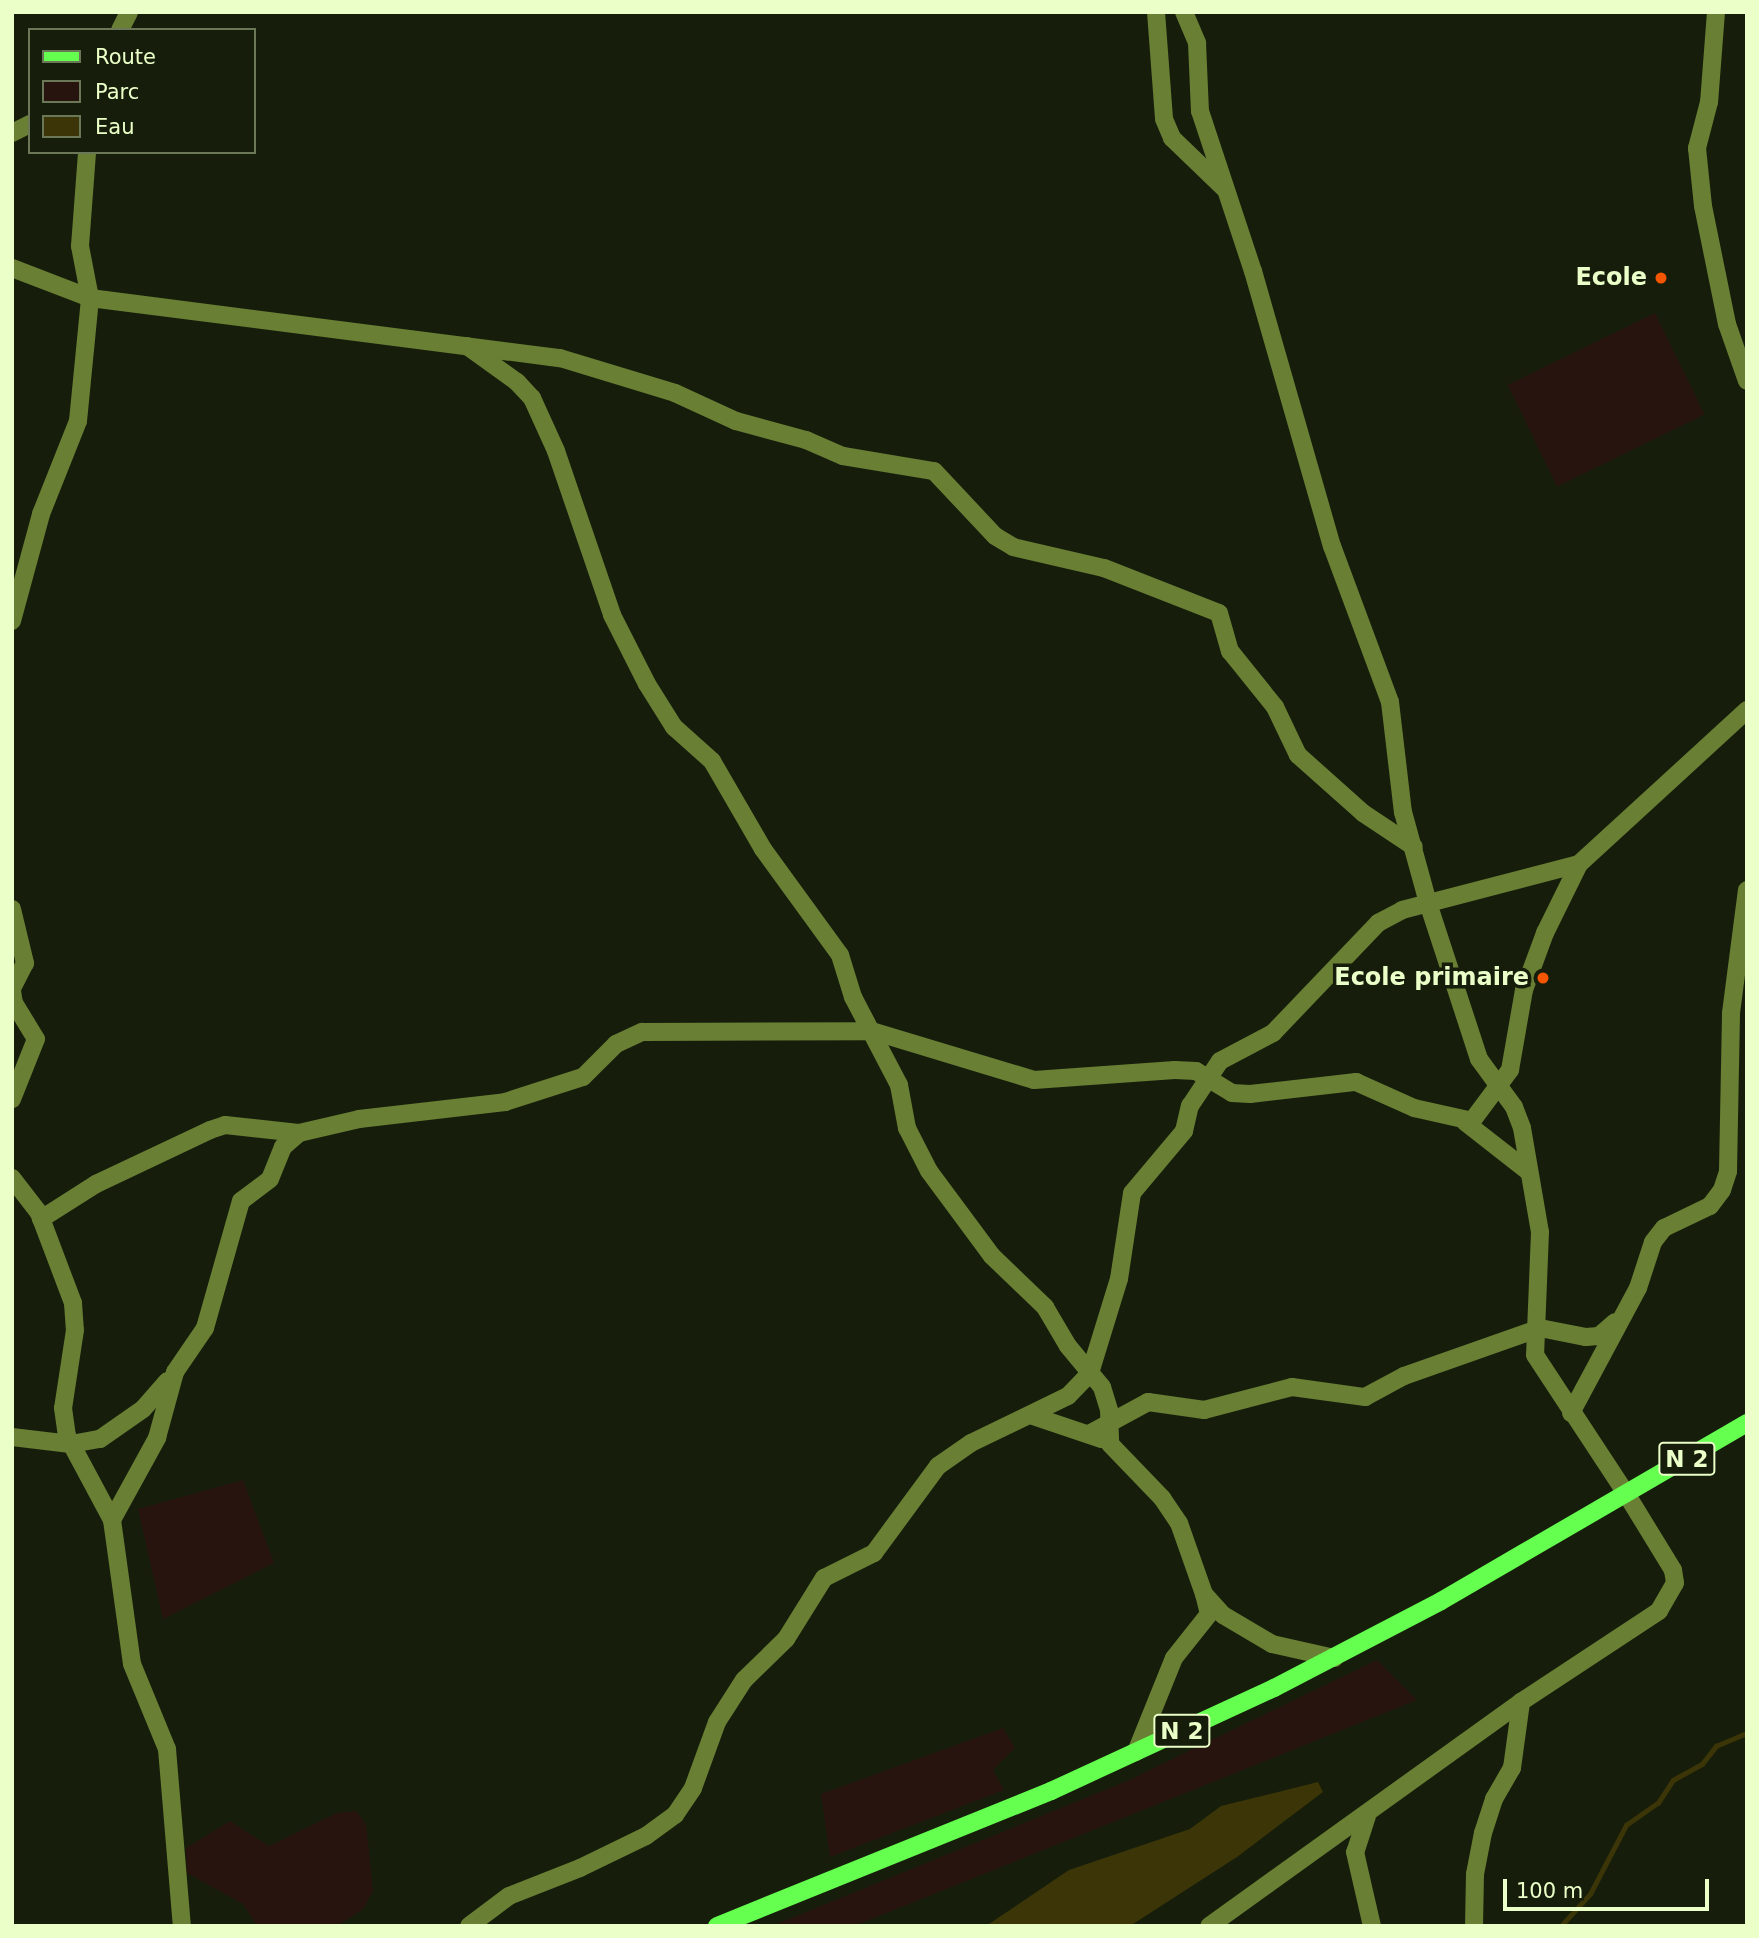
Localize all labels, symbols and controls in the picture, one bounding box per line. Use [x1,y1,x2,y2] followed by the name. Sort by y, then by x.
[28,28,256,154] legend
[95,45,156,69] text: Route
[95,80,139,104] text: Parc
[95,115,134,139] text: Eau
[1575,264,1647,292] place label: Ecole
[1653,270,1669,286] marker: Ecole
[1334,964,1529,992] place label: Ecole primaire
[1535,970,1551,986] marker: Ecole primaire
[1657,1440,1717,1478] road number: N 2
[1152,1712,1212,1750] road number: N 2
[1507,1864,1714,1908] scale bar
[1516,1879,1583,1903] text: 100 m

